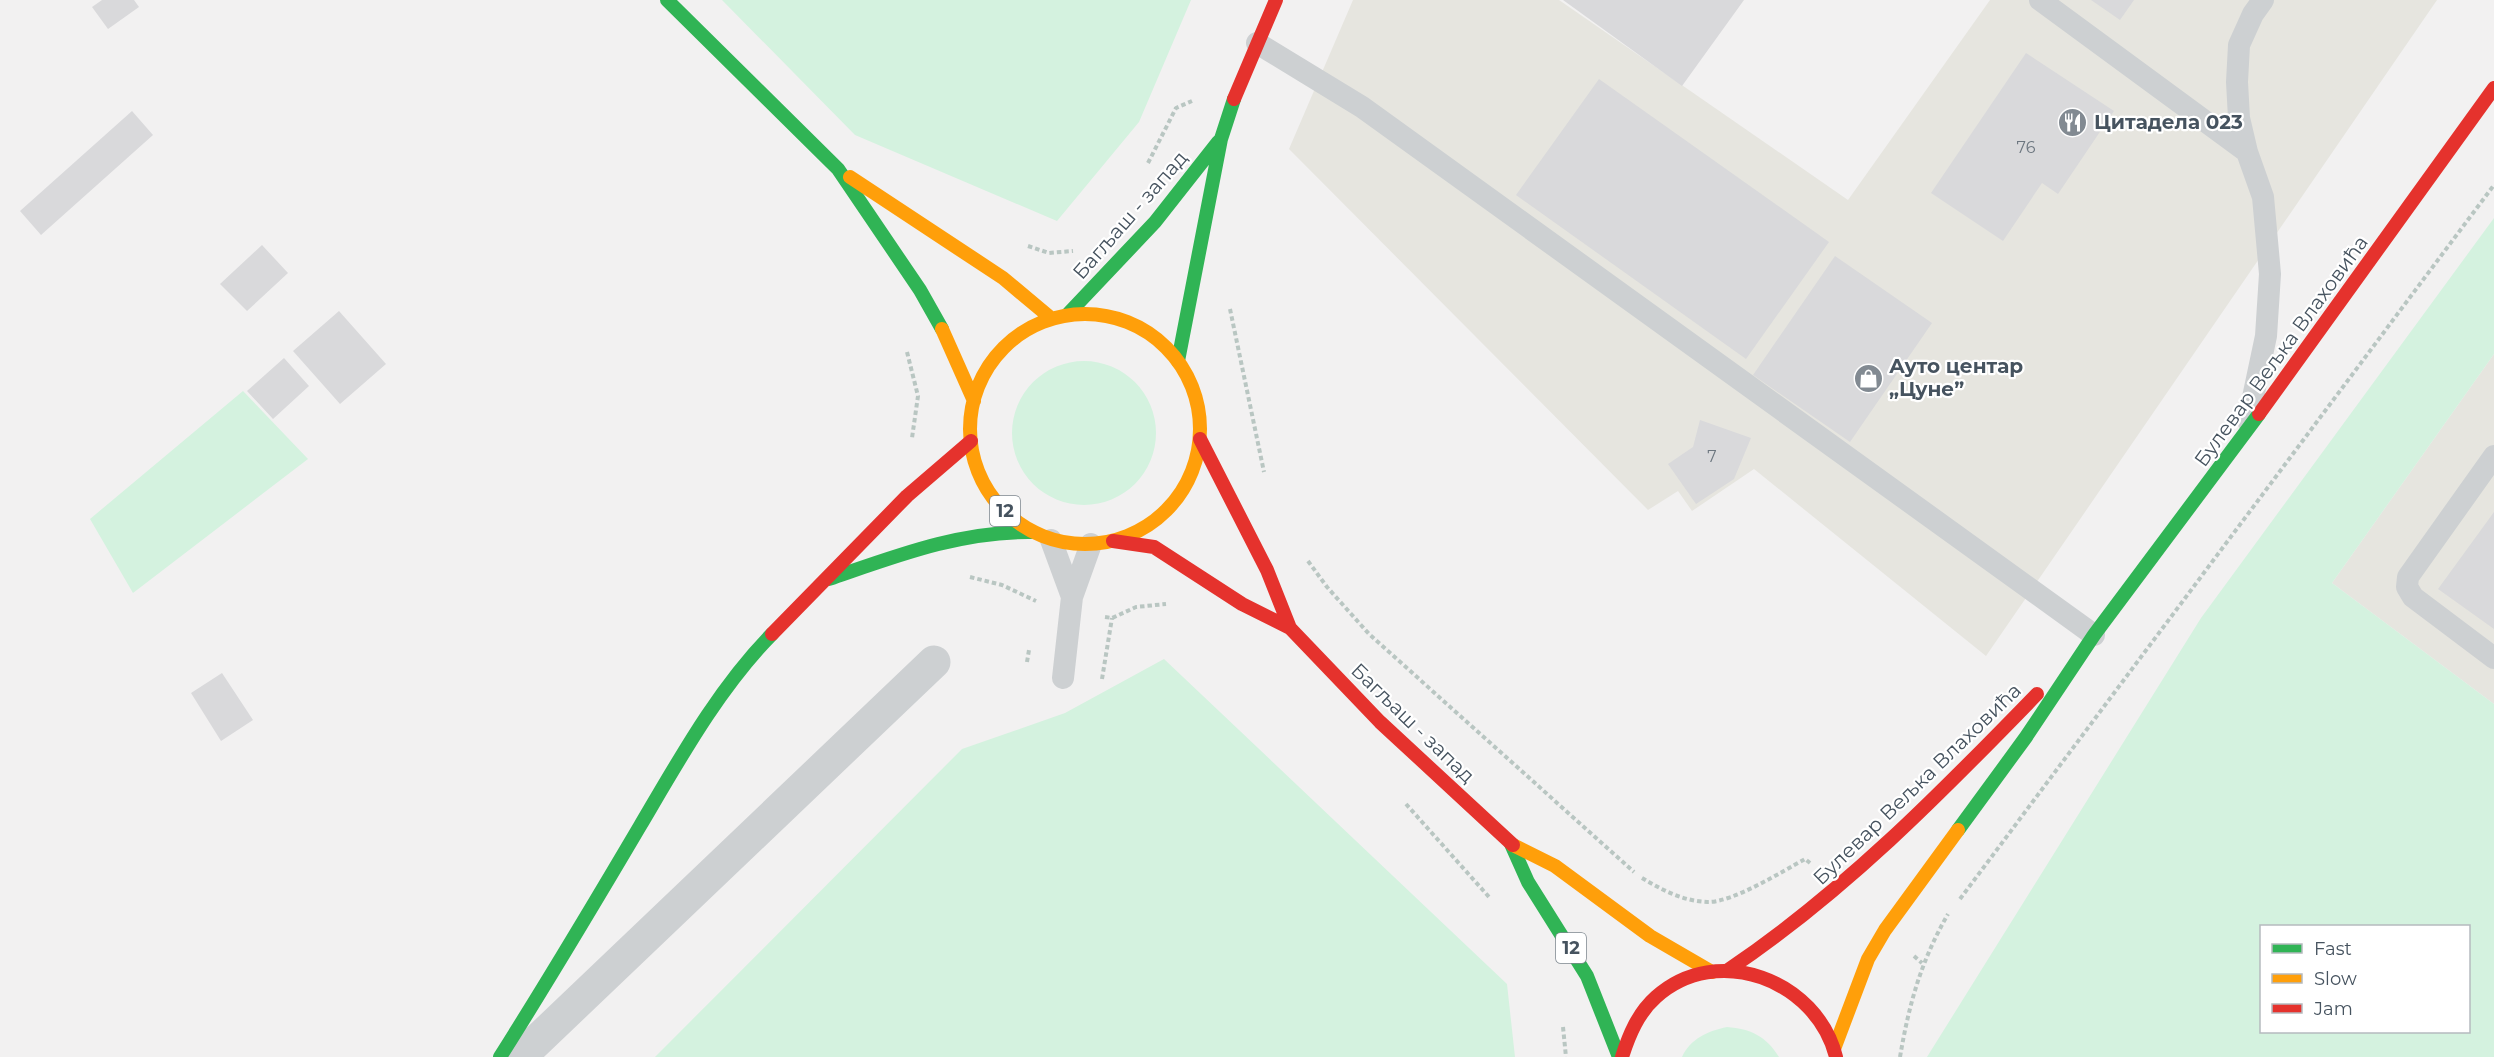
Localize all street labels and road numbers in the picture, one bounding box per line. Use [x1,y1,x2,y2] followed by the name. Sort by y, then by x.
[1068,146,1192,284] street label: Багљаш - запад
[2189,231,2373,471] street label: Булевар Вељка Влаховића
[990,496,1020,526] road number: 12
[1346,658,1480,788] street label: Багљаш - запад
[1808,678,2026,890] street label: Булевар Вељка Влаховића
[1556,933,1586,963] road number: 12

